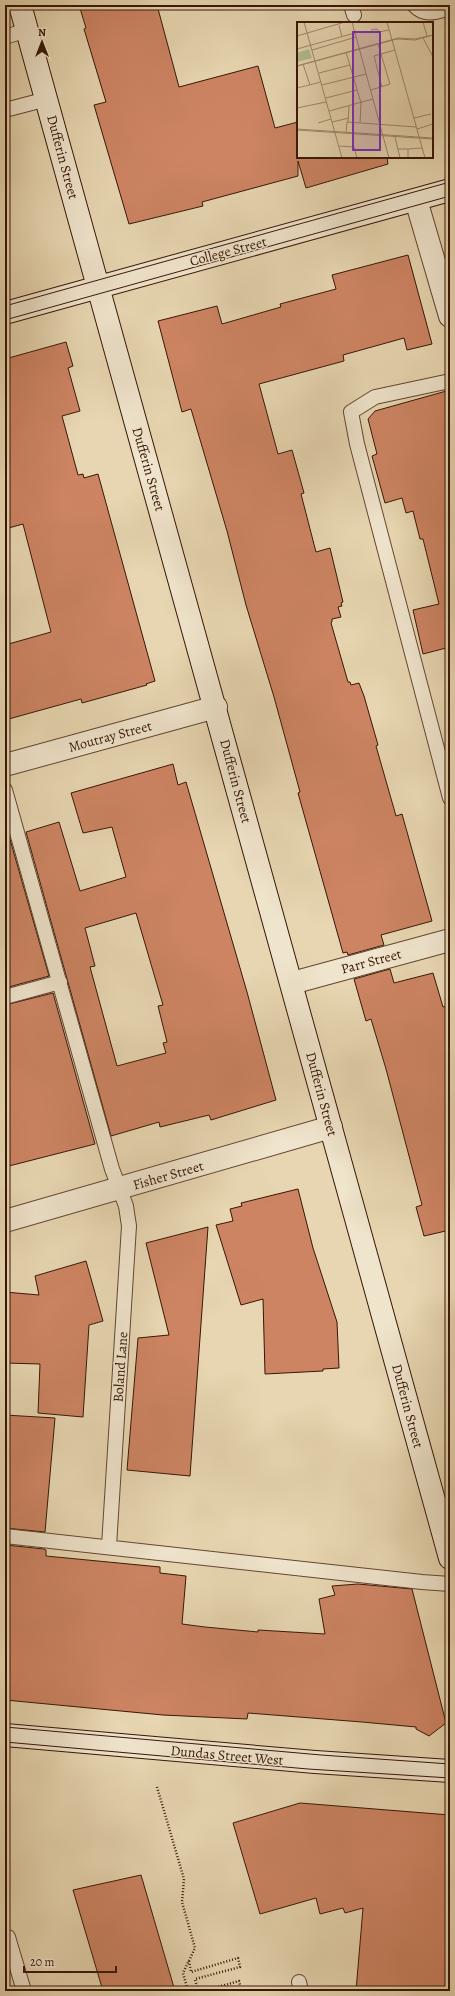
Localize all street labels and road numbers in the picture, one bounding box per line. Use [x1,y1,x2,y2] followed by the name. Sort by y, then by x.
[42,113,83,202] street label: Dufferin Street
[188,232,269,271] street label: College Street
[127,425,170,514] street label: Dufferin Street
[66,716,154,757] street label: Moutray Street
[215,737,256,826] street label: Dufferin Street
[339,944,404,979] street label: Parr Street
[301,1050,342,1139] street label: Dufferin Street
[131,1156,206,1195] street label: Fisher Street
[109,1331,132,1403] street label: Boland Lane
[387,1362,428,1451] street label: Dufferin Street
[170,1741,285,1770] street label: Dundas Street West

